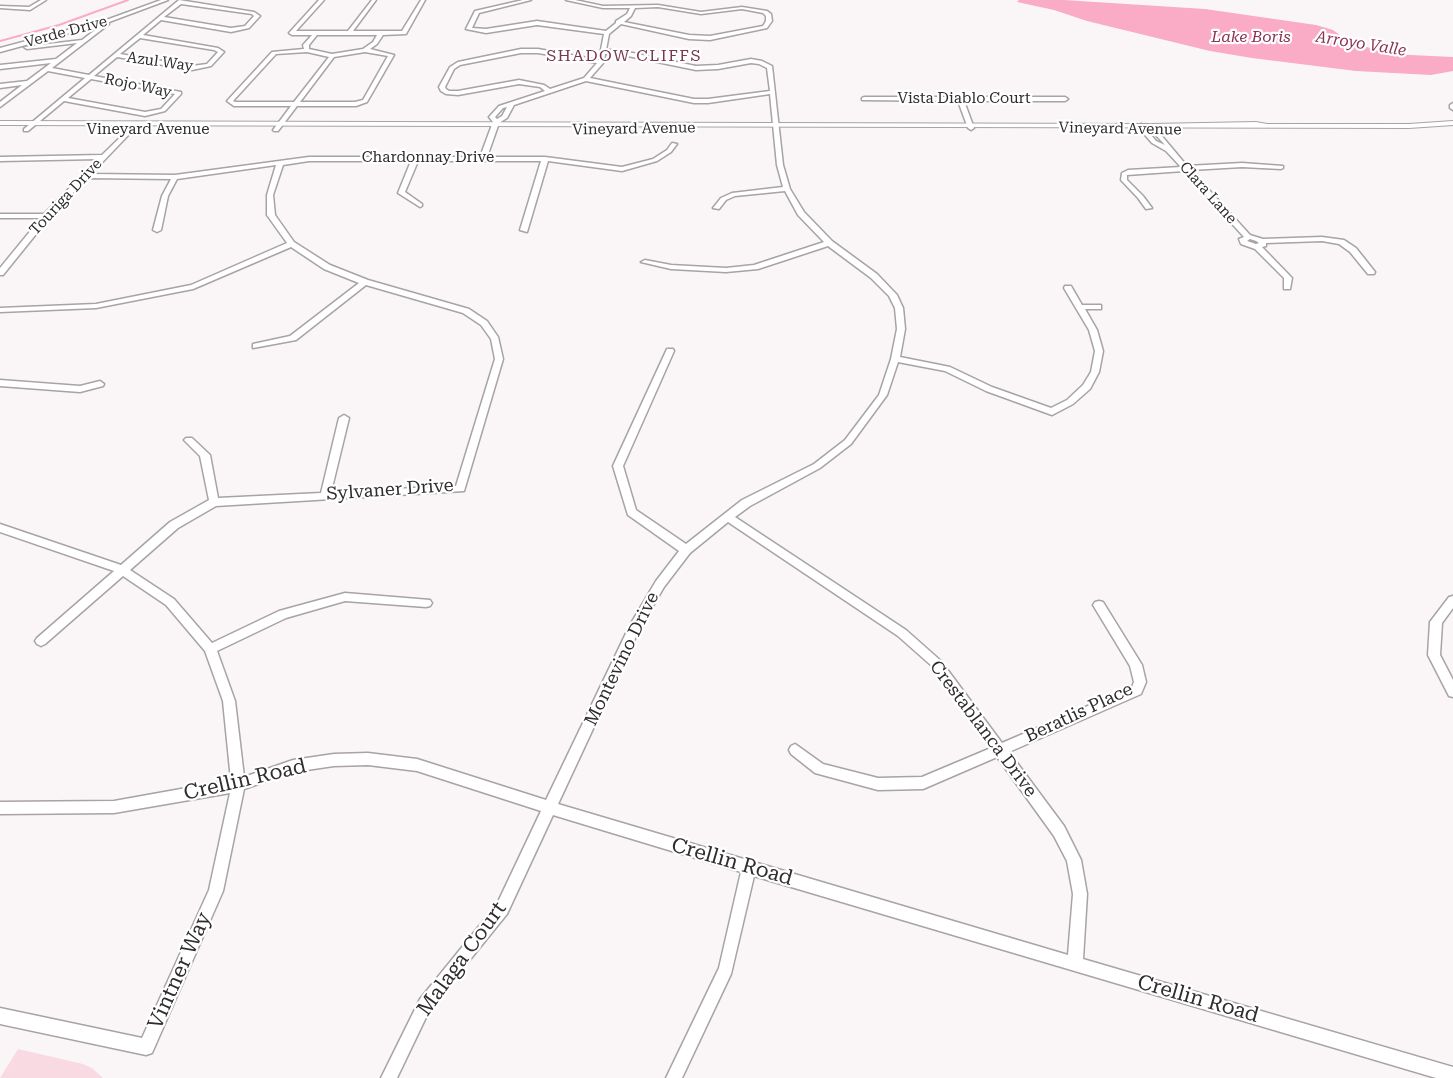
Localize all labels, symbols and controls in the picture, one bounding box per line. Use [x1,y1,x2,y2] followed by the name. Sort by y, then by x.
[23,12,109,52] street label: Verde Drive
[1211,27,1291,47] water label: Lake Boris
[1314,27,1408,61] water label: Arroyo Valle
[546,46,702,66] district label: SHADOW CLIFFS
[126,48,194,76] street label: Azul Way
[103,70,173,102] street label: Rojo Way
[897,90,1031,108] street label: Vista Diablo Court
[572,119,696,139] street label: Vineyard Avenue
[1058,119,1182,139] street label: Vineyard Avenue
[87,121,209,139] street label: Vineyard Avenue
[362,149,494,167] street label: Chardonnay Drive
[26,155,106,239] street label: Touriga Drive
[1176,158,1240,228] street label: Clara Lane
[326,475,454,505] street label: Sylvaner Drive
[580,589,664,729] street label: Montevino Drive
[925,657,1041,801] street label: Crestablanca Drive
[1022,679,1136,747] street label: Beratlis Place
[181,754,309,806] street label: Crellin Road
[668,833,796,891] street label: Crellin Road
[412,897,512,1021] street label: Malaga Court
[143,909,217,1033] street label: Vintner Way
[1134,970,1262,1028] street label: Crellin Road

